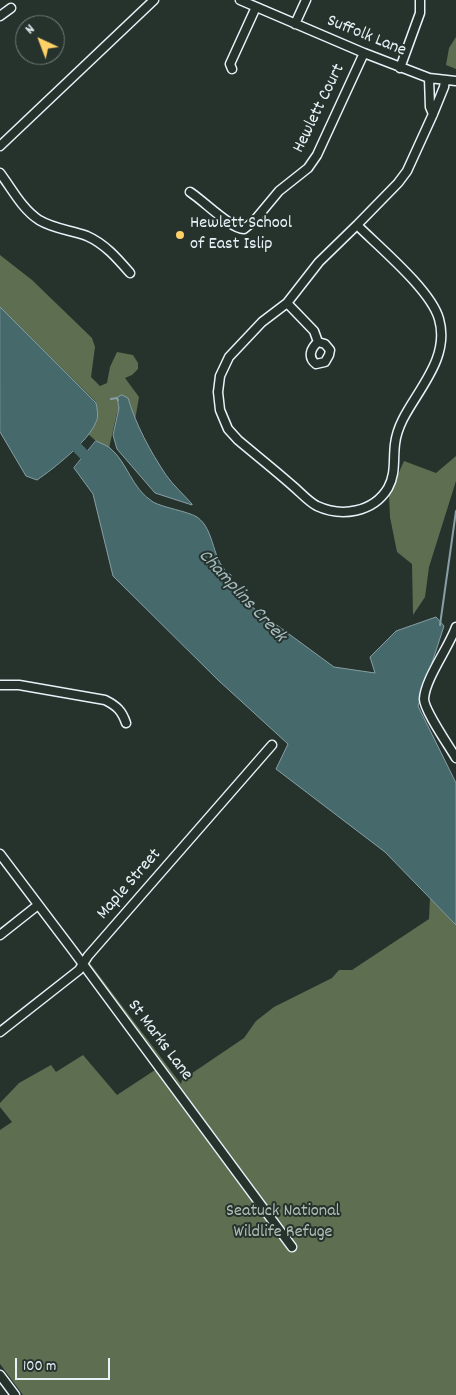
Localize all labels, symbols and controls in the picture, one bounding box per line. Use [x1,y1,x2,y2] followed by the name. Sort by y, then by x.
[323,11,409,63] street label: Suffolk Lane
[15,15,65,65] north arrow
[21,20,40,39] text: N
[289,61,351,157] street label: Hewlett Court
[190,214,292,256] place label: Hewlett School of East Islip
[174,229,186,241] marker: Hewlett School of East Islip
[192,546,290,648] water label: Champlins Creek
[93,845,167,925] street label: Maple Street
[122,996,196,1086] street label: St Marks Lane
[226,1202,340,1244] park label: Seatuck National Wildlife Refuge
[18,1348,112,1380] scale bar
[23,1356,56,1378] text: 100 m

